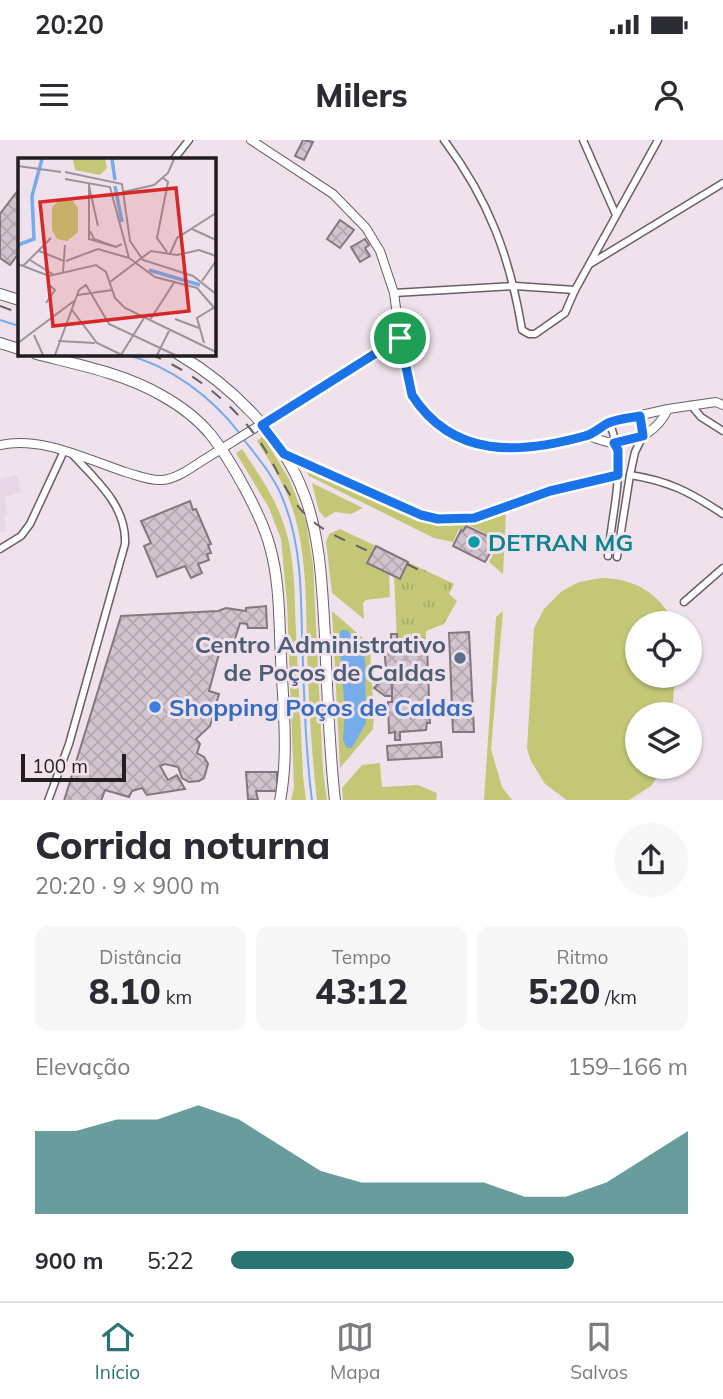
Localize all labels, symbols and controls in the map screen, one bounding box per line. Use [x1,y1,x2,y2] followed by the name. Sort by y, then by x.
[35,8,104,41] text: 20:20
[315,75,408,115] text: Milers
[35,76,73,114] icon: menu
[650,76,688,114] icon: person
[18,158,215,355] inset map
[370,308,430,368] pin
[381,319,419,357] icon: arrive
[488,527,633,557] place label: DETRAN MG
[466,534,482,550] marker: DETRAN MG
[625,611,702,779] map controls
[625,611,702,688] button: locate
[195,629,446,687] place label: Centro Administrativo de Poços de Caldas
[452,650,468,666] marker: Centro Administrativo de Poços de Caldas
[169,692,473,722] place label: Shopping Poços de Caldas
[147,699,163,715] marker: Shopping Poços de Caldas
[625,702,702,779] button: layers
[21,752,126,783] scale bar
[32,754,88,778] text: 100 m
[35,821,330,869] text: Corrida noturna
[614,823,688,897] button: share
[35,871,220,900] text: 20:20 · 9 × 900 m
[99,945,182,969] text: Distância
[332,945,391,969] text: Tempo
[557,945,608,969] text: Ritmo
[89,969,161,1013] text: 8.10
[315,969,408,1013] text: 43:12
[528,969,600,1013] text: 5:20
[161,985,192,1009] text: km
[600,985,637,1009] text: /km
[35,1052,130,1081] text: Elevação
[567,1052,688,1081] text: 159–166 m
[35,1246,103,1275] text: 900 m
[147,1246,194,1275] text: 5:22
[95,1318,140,1384] tab: Início
[330,1318,380,1384] tab: Mapa
[570,1318,628,1384] tab: Salvos

